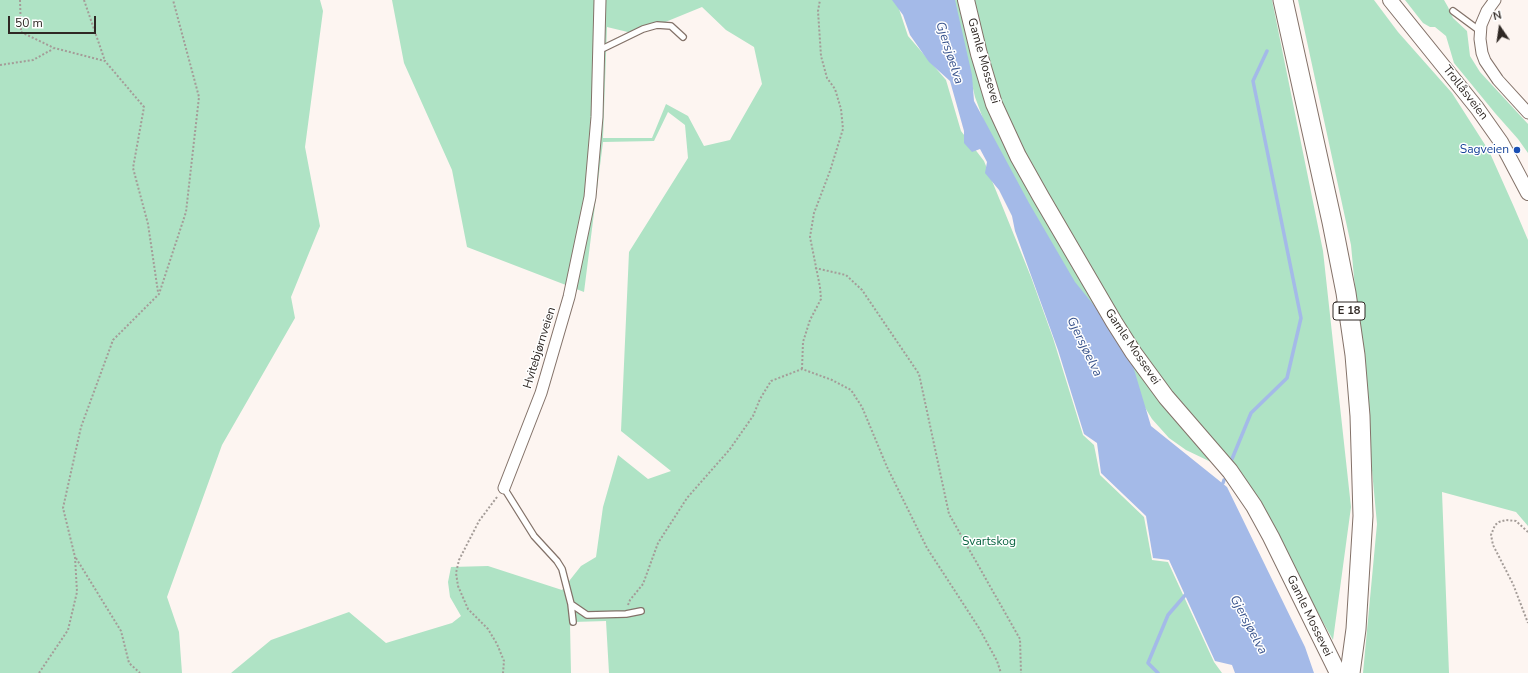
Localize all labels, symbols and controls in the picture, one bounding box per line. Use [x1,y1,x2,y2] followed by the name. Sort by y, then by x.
[10,8,98,34] scale bar
[1480,8,1520,48] north arrow
[1491,8,1503,24] text: N
[15,15,43,31] text: 50 m
[964,17,1002,105] street label: Gamle Mossevei
[932,20,966,86] water label: Gjersjøelva
[1439,63,1491,123] street label: Trollåsveien
[1460,143,1509,157] place label: Sagveien
[1512,145,1522,155] marker: Sagveien
[1333,302,1365,320] road number: E 18
[521,305,559,391] street label: Hvitebjørnveien
[1101,306,1163,388] street label: Gamle Mossevei
[1063,315,1105,379] water label: Gjersjøelva
[962,535,1016,549] park label: Svartskog
[1283,573,1335,659] street label: Gamle Mossevei
[1226,593,1270,657] water label: Gjersjøelva

